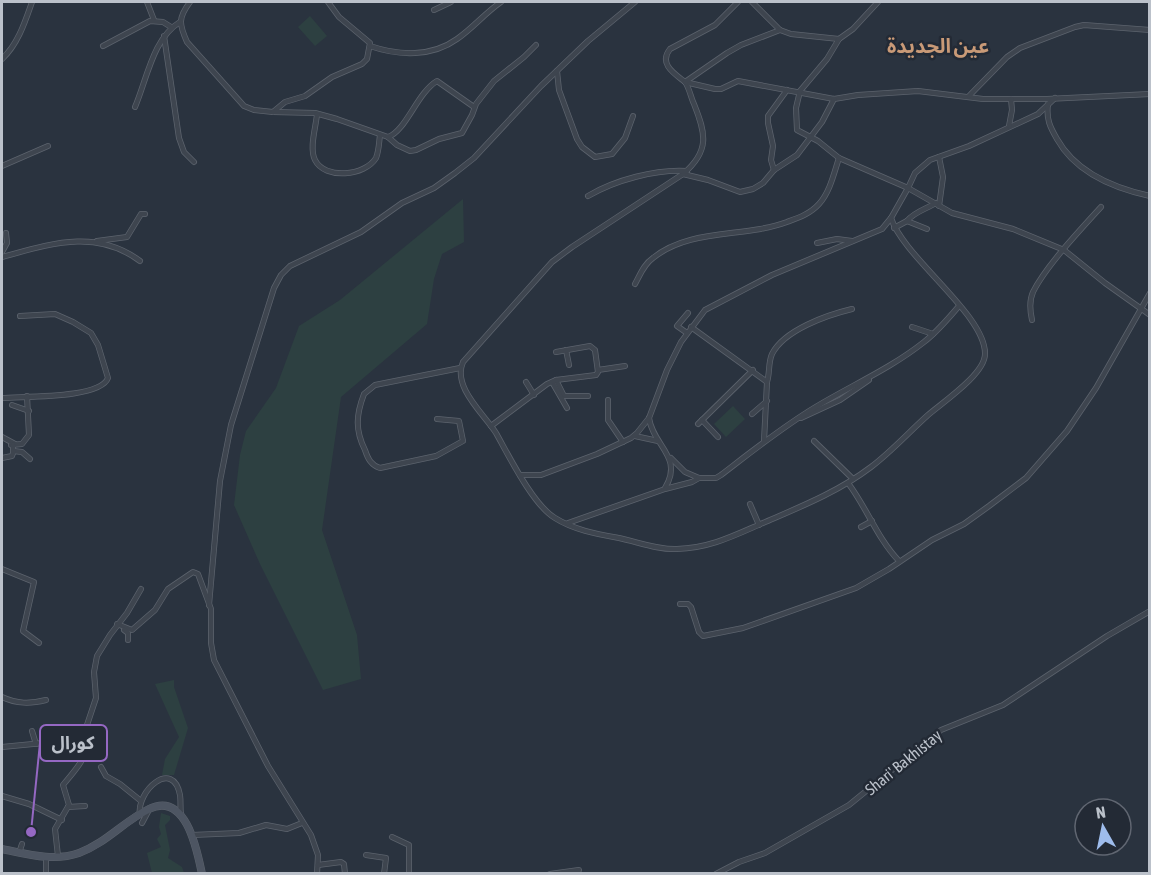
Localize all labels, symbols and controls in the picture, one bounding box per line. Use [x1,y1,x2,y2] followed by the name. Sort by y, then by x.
[887,34,989,58] district label: عين الجديدة
[40,725,107,761] callout: كورال
[861,726,946,799] street label: Shari' Bakhistay
[52,732,95,754] text: كورال
[1073,797,1133,857] north arrow
[1095,803,1107,822] text: N

